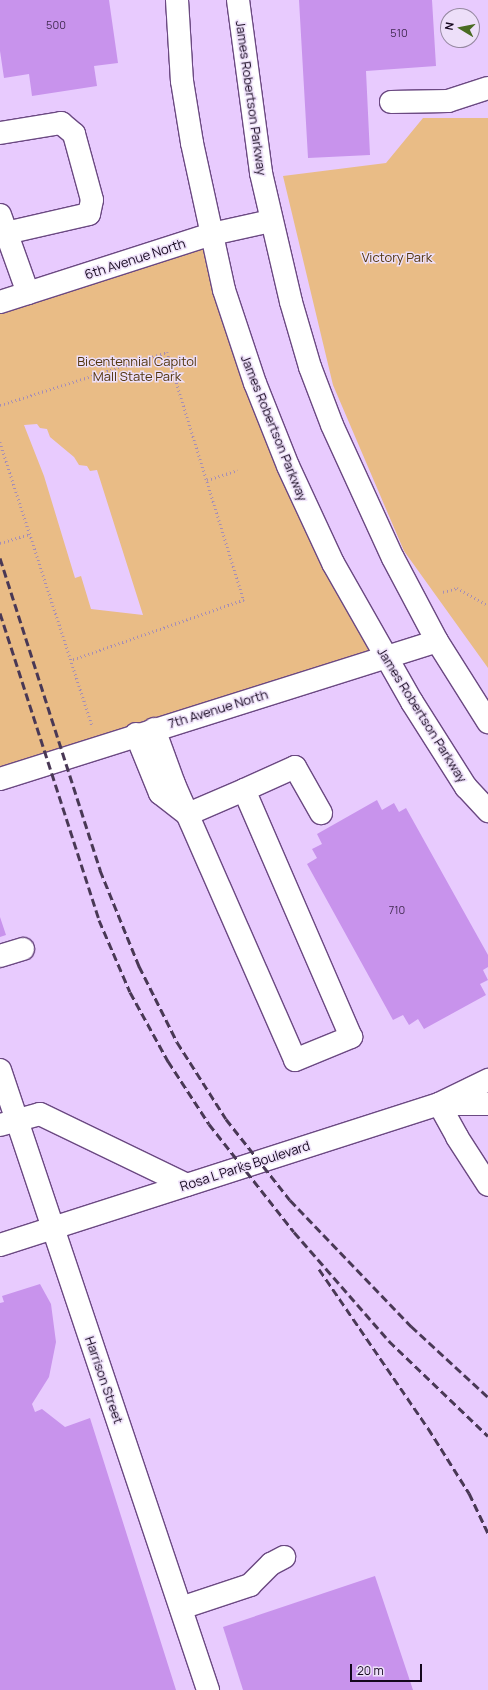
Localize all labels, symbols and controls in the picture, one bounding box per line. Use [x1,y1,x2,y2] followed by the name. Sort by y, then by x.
[440,8,480,48] north arrow
[46,18,66,32] house number: 500
[232,20,270,176] street label: James Robertson Parkway
[441,21,457,31] text: N
[390,26,408,40] house number: 510
[83,235,187,283] street label: 6th Avenue North
[362,249,432,265] park label: Victory Park
[237,353,311,503] street label: James Robertson Parkway
[77,354,197,385] park label: Bicentennial Capitol Mall State Park
[374,645,470,785] street label: James Robertson Parkway
[166,686,270,732] street label: 7th Avenue North
[389,903,405,917] house number: 710
[178,1138,312,1194] street label: Rosa L Parks Boulevard
[82,1334,126,1426] street label: Harrison Street
[352,1656,424,1682] scale bar
[357,1662,384,1679] text: 20 m

